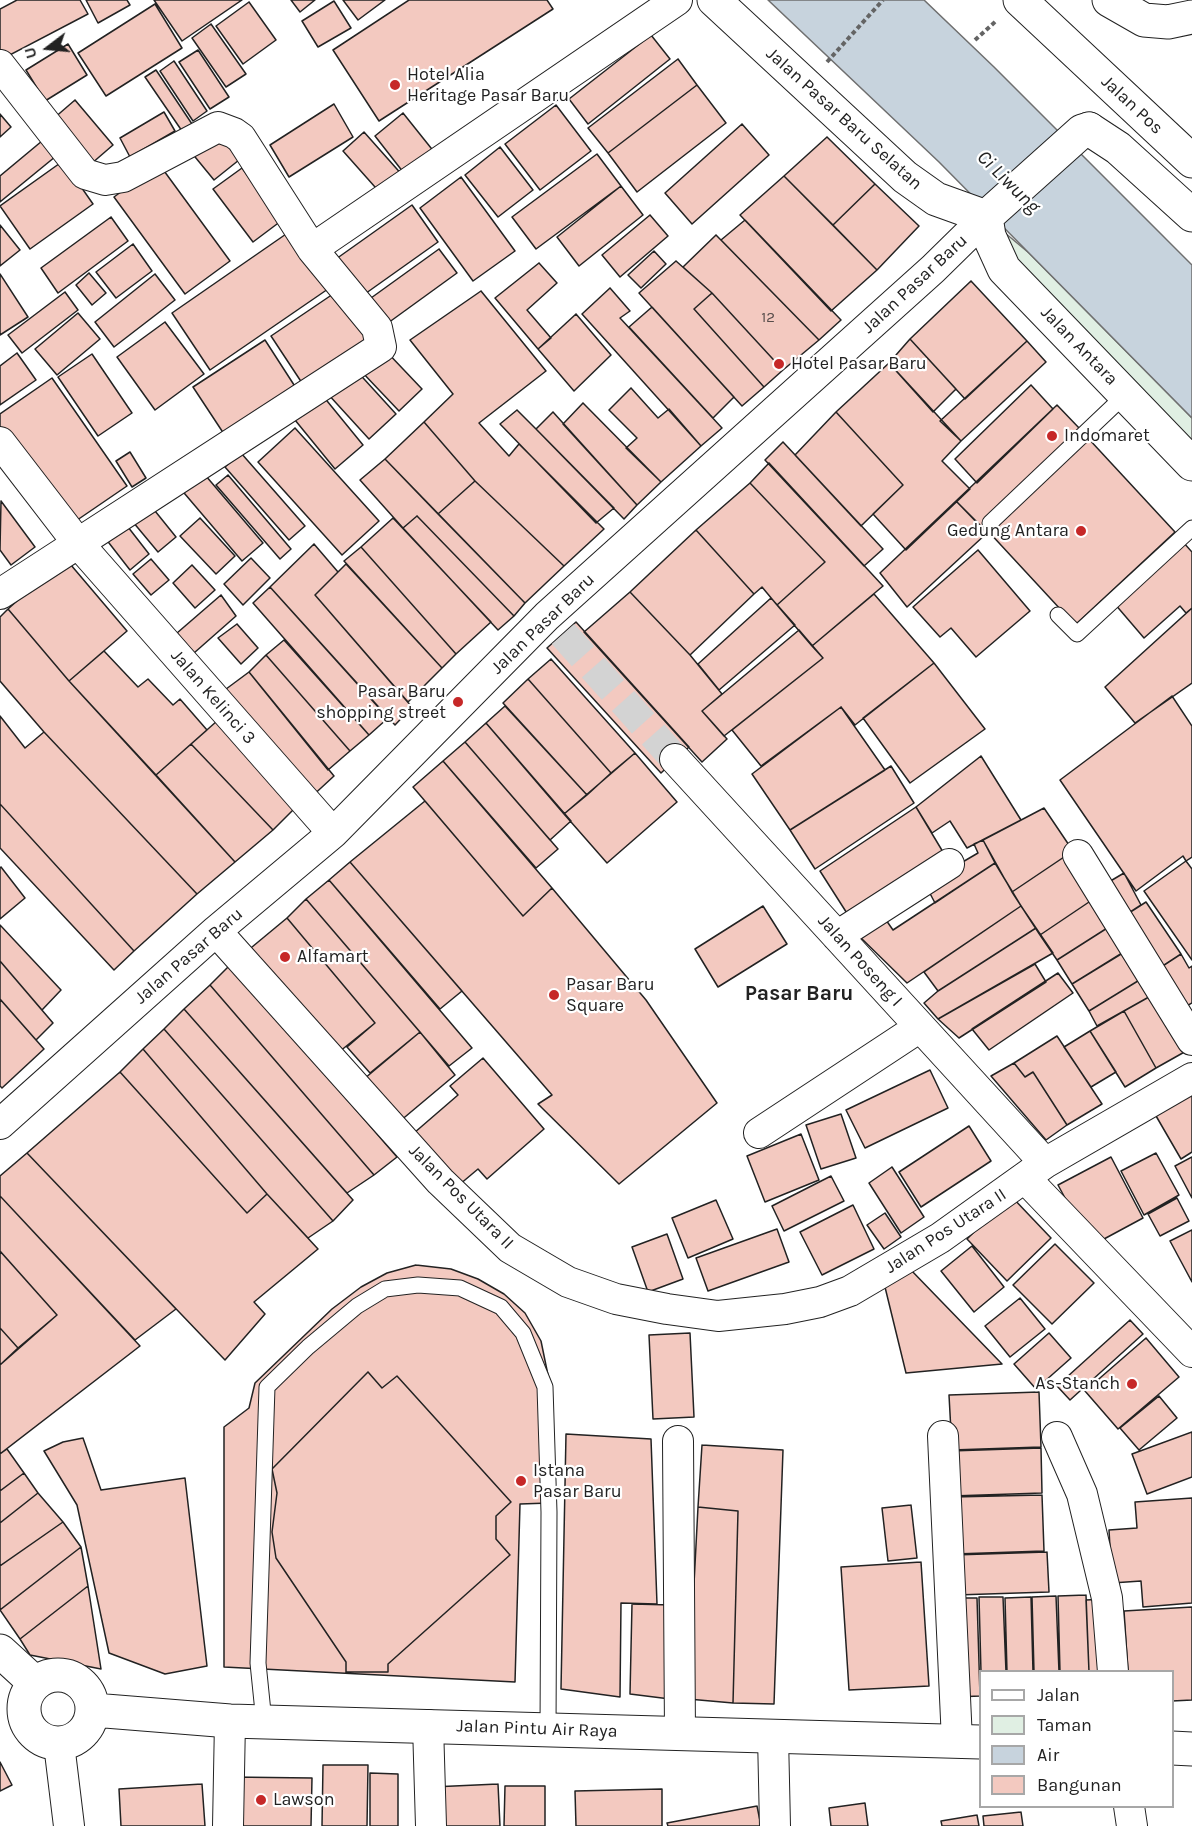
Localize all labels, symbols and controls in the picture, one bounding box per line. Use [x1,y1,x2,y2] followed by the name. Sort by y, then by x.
[18,18,78,78] north arrow
[761,43,927,195] street label: Jalan Pasar Baru Selatan
[20,45,41,61] text: U
[407,64,569,106] place label: Hotel Alia Heritage Pasar Baru
[1097,71,1167,139] street label: Jalan Pos
[388,78,402,92] marker: Hotel Alia Heritage Pasar Baru
[971,145,1045,219] water label: Ci Liwung
[858,230,972,338] street label: Jalan Pasar Baru
[1036,302,1122,390] street label: Jalan Antara
[761,309,775,327] house number: 12
[791,353,927,375] place label: Hotel Pasar Baru
[772,357,786,371] marker: Hotel Pasar Baru
[1064,425,1150,447] place label: Indomaret
[1045,429,1059,443] marker: Indomaret
[947,520,1069,542] place label: Gedung Antara
[1074,524,1088,538] marker: Gedung Antara
[487,569,599,679] street label: Jalan Pasar Baru
[166,645,260,749] street label: Jalan Kelinci 3
[316,681,446,724] place label: Pasar Baru shopping street
[451,695,465,709] marker: Pasar Baru shopping street
[131,903,247,1009] street label: Jalan Pasar Baru
[813,911,907,1011] street label: Jalan Poseng I
[297,946,368,968] place label: Alfamart
[278,950,292,964] marker: Alfamart
[566,974,655,1016] place label: Pasar Baru Square
[745,981,853,1007] district label: Pasar Baru
[547,988,561,1002] marker: Pasar Baru Square
[404,1140,518,1254] street label: Jalan Pos Utara II
[881,1184,1011,1278] street label: Jalan Pos Utara II
[1035,1373,1120,1395] place label: As-Stanch
[1125,1377,1139,1391] marker: As-Stanch
[533,1460,622,1502] place label: Istana Pasar Baru
[514,1474,528,1488] marker: Istana Pasar Baru
[979,1670,1174,1808] legend
[1037,1684,1080,1706] text: Jalan
[1037,1714,1092,1736] text: Taman
[456,1715,618,1743] street label: Jalan Pintu Air Raya
[1037,1744,1059,1766] text: Air
[1037,1774,1122,1796] text: Bangunan
[273,1789,335,1811] place label: Lawson
[254,1793,268,1807] marker: Lawson

